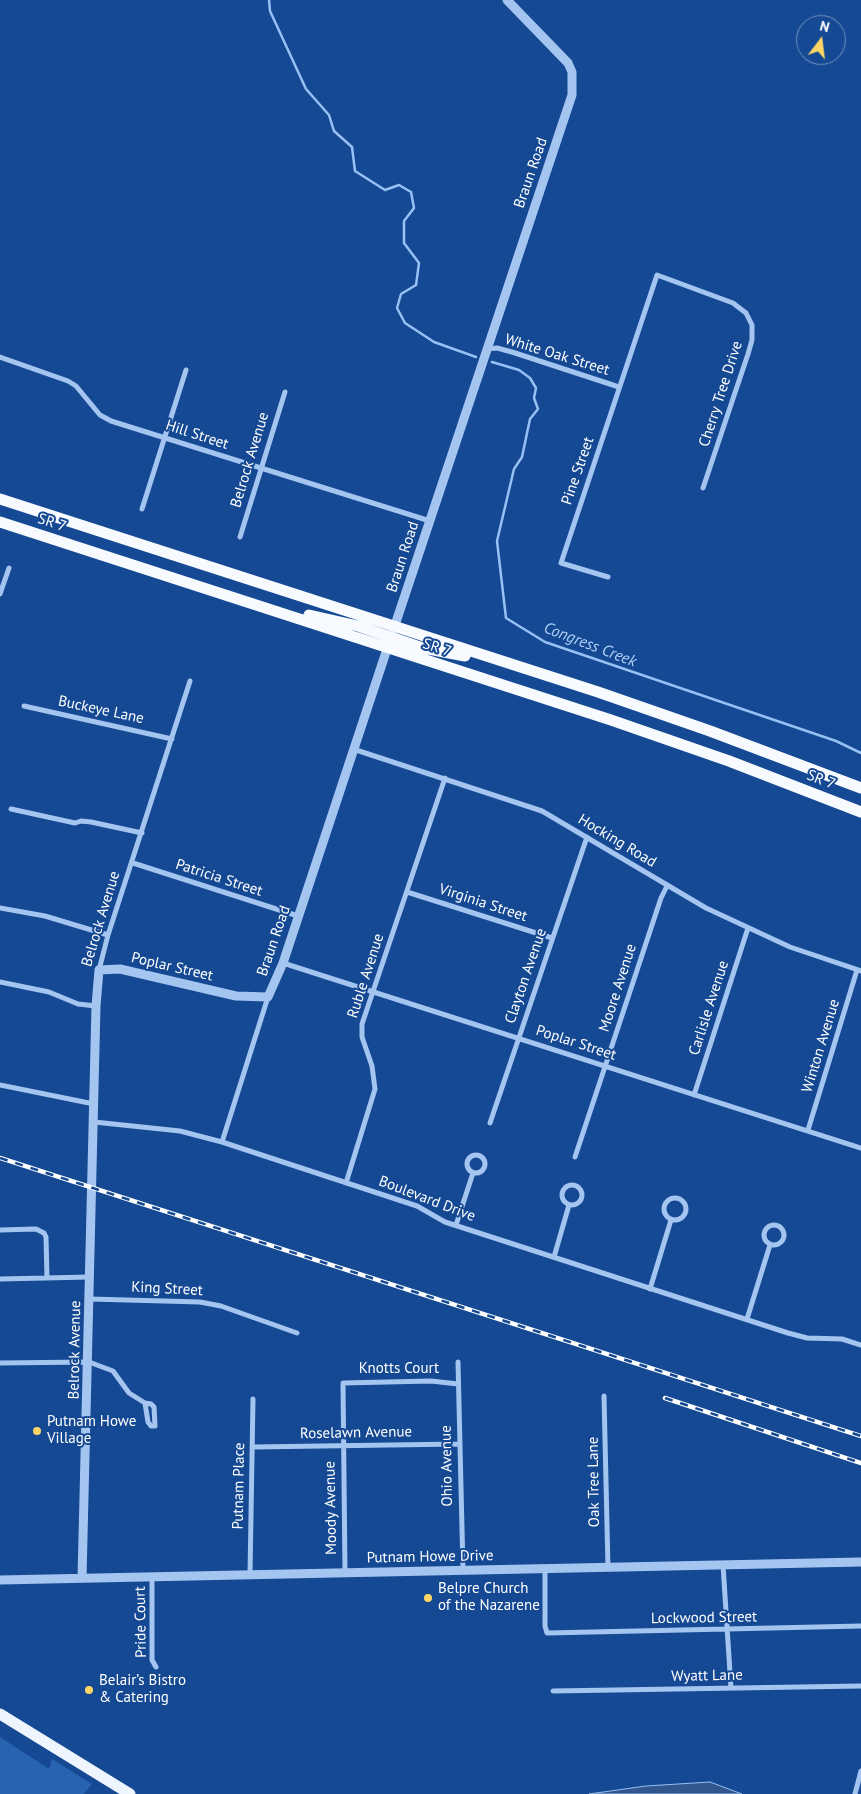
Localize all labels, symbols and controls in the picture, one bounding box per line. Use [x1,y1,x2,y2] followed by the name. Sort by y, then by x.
[796,15,846,65] north arrow
[818,17,831,36] text: N
[511,135,551,211] street label: Braun Road
[503,331,611,379] street label: White Oak Street
[695,339,747,449] street label: Cherry Tree Drive
[227,410,273,510] street label: Belrock Avenue
[163,416,231,454] street label: Hill Street
[558,435,598,507] street label: Pine Street
[35,510,69,536] street label: SR 7
[383,519,423,595] street label: Braun Road
[541,619,639,671] water label: Congress Creek
[420,635,454,661] street label: SR 7
[57,692,145,728] street label: Buckeye Lane
[804,766,838,794] street label: SR 7
[575,811,659,871] street label: Hocking Road
[173,856,265,900] street label: Patricia Street
[78,869,124,969] street label: Belrock Avenue
[437,880,529,926] street label: Virginia Street
[254,903,294,979] street label: Braun Road
[501,926,551,1026] street label: Clayton Avenue
[344,931,388,1021] street label: Ruble Avenue
[595,942,641,1034] street label: Moore Avenue
[129,949,215,985] street label: Poplar Street
[685,958,733,1058] street label: Carlisle Avenue
[798,997,844,1095] street label: Winton Avenue
[534,1022,618,1064] street label: Poplar Street
[376,1172,478,1226] street label: Boulevard Drive
[131,1278,203,1300] street label: King Street
[65,1301,85,1399] street label: Belrock Avenue
[359,1360,439,1378] street label: Knotts Court
[47,1413,136,1448] place label: Putnam Howe Village
[300,1423,412,1443] street label: Roselawn Avenue
[31,1425,43,1437] marker: Putnam Howe Village
[437,1425,457,1507] street label: Ohio Avenue
[584,1437,604,1527] street label: Oak Tree Lane
[229,1442,249,1530] street label: Putnam Place
[321,1461,341,1555] street label: Moody Avenue
[366,1547,494,1567] street label: Putnam Howe Drive
[438,1580,540,1615] place label: Belpre Church of the Nazarene
[131,1586,151,1658] street label: Pride Court
[422,1592,434,1604] marker: Belpre Church of the Nazarene
[651,1608,757,1628] street label: Lockwood Street
[671,1666,743,1686] street label: Wyatt Lane
[99,1672,186,1707] place label: Belair’s Bistro & Catering
[83,1684,95,1696] marker: Belair’s Bistro & Catering

